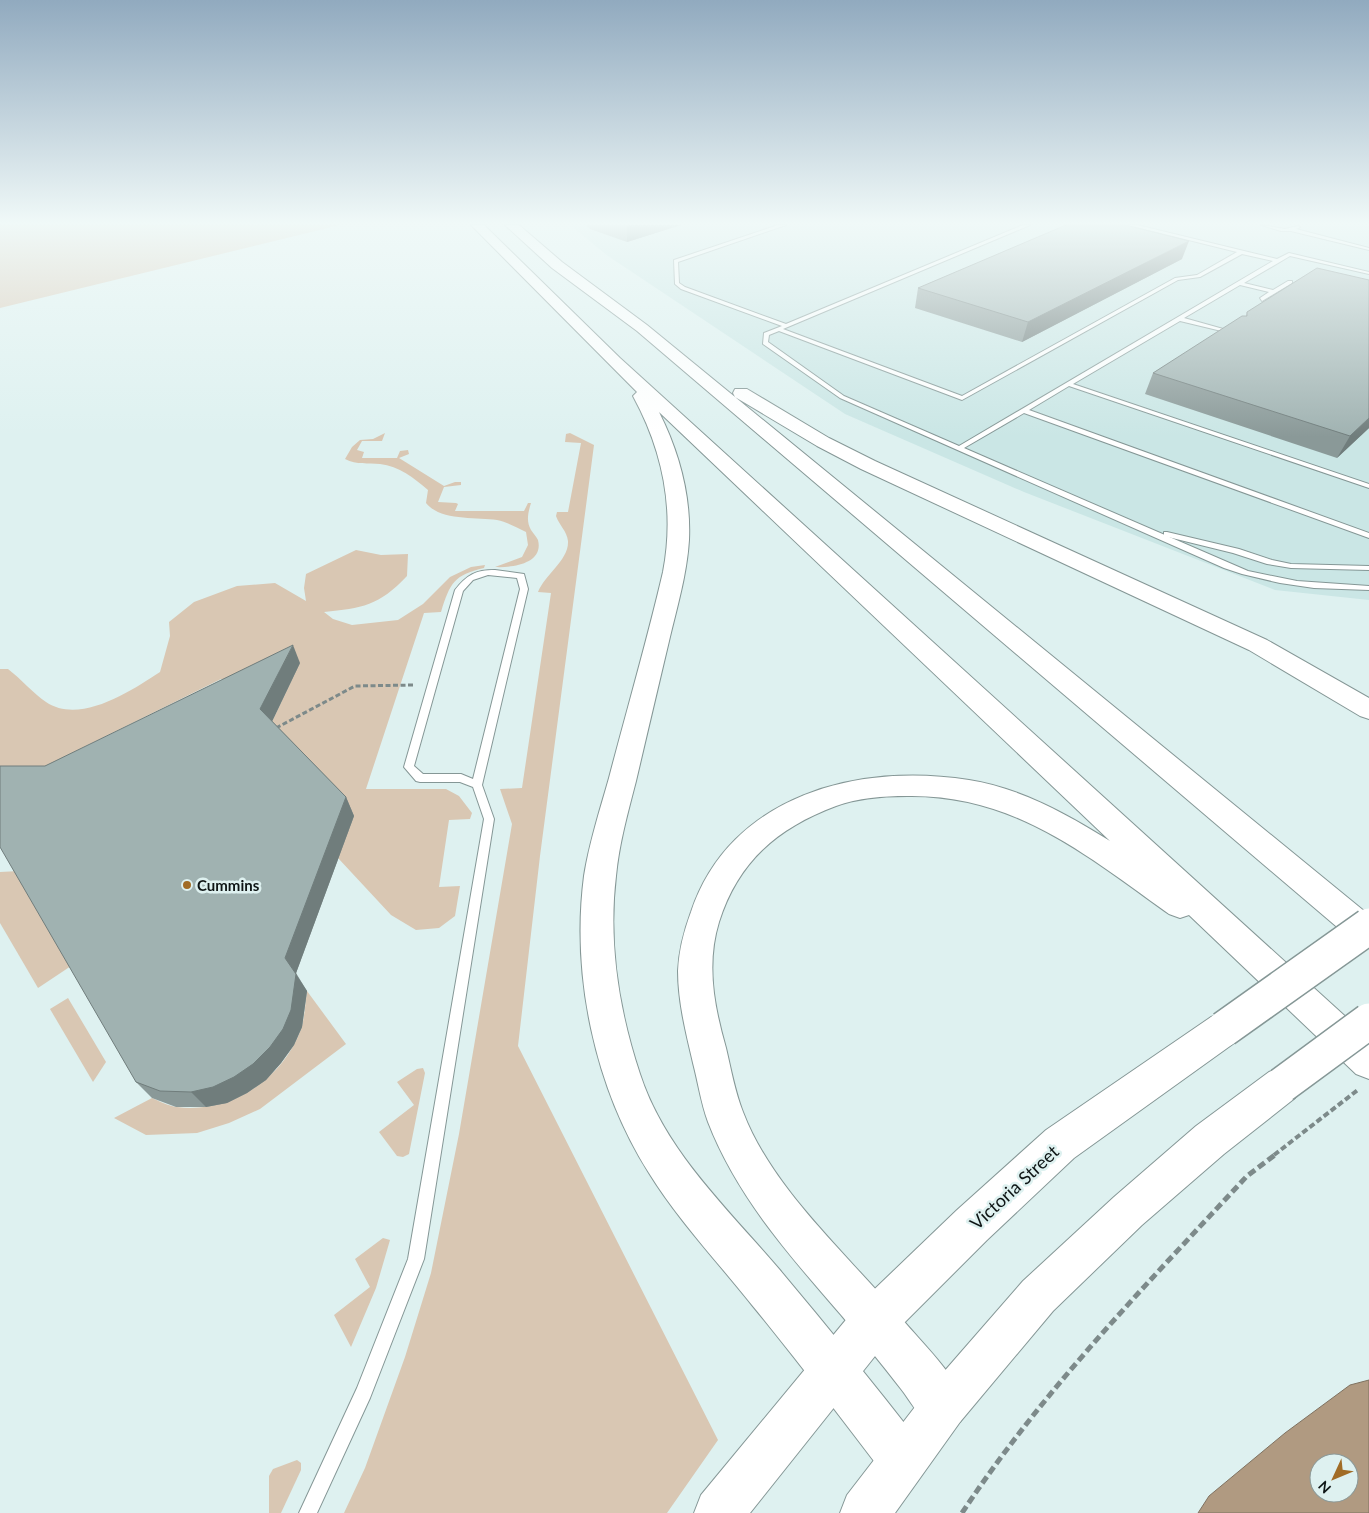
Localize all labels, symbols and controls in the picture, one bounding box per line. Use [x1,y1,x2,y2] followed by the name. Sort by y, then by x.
[197,876,260,894] place label: Cummins
[181,879,193,891] marker: Cummins
[965,1140,1063,1234] street label: Victoria Street
[1309,1453,1359,1503] north arrow
[1314,1478,1334,1497] text: N

